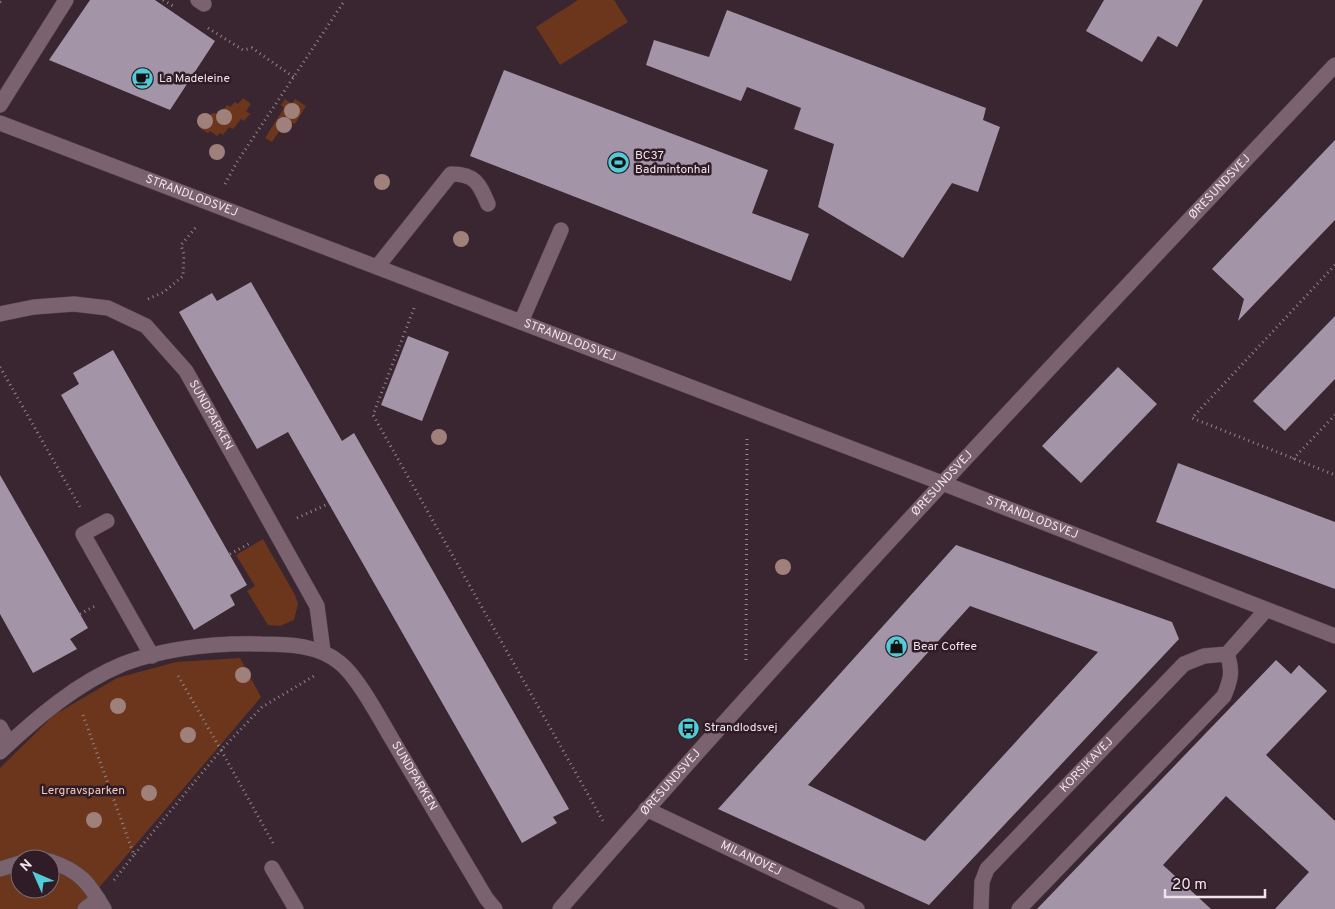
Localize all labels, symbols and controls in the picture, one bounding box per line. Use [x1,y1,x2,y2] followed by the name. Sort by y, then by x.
[131,67,155,91] cafe icon: La Madeleine
[159,71,230,87] place label: La Madeleine
[635,148,710,178] place label: BC37 Badmintonhal
[607,151,631,175] sports icon: BC37 Badmintonhal
[1185,151,1254,223] street label: ØRESUNDSVEJ
[143,171,240,221] street label: STRANDLODSVEJ
[521,316,618,366] street label: STRANDLODSVEJ
[185,377,237,453] street label: SUNDPARKEN
[908,447,977,520] street label: ØRESUNDSVEJ
[984,493,1080,543] street label: STRANDLODSVEJ
[885,635,909,659] shop icon: Bear Coffee
[913,639,977,655] place label: Bear Coffee
[676,716,700,740] bus stop icon: Strandlodsvej
[704,720,777,736] place label: Strandlodsvej
[1057,734,1117,796] street label: KORSIKAVEJ
[387,739,441,814] street label: SUNDPARKEN
[637,746,705,819] street label: ØRESUNDSVEJ
[41,783,125,799] park label: Lergravsparken
[718,837,784,880] street label: MILANOVEJ
[10,849,60,899] north arrow
[17,856,36,875] text: N
[1165,866,1265,898] scale bar
[1172,876,1207,895] text: 20 m

